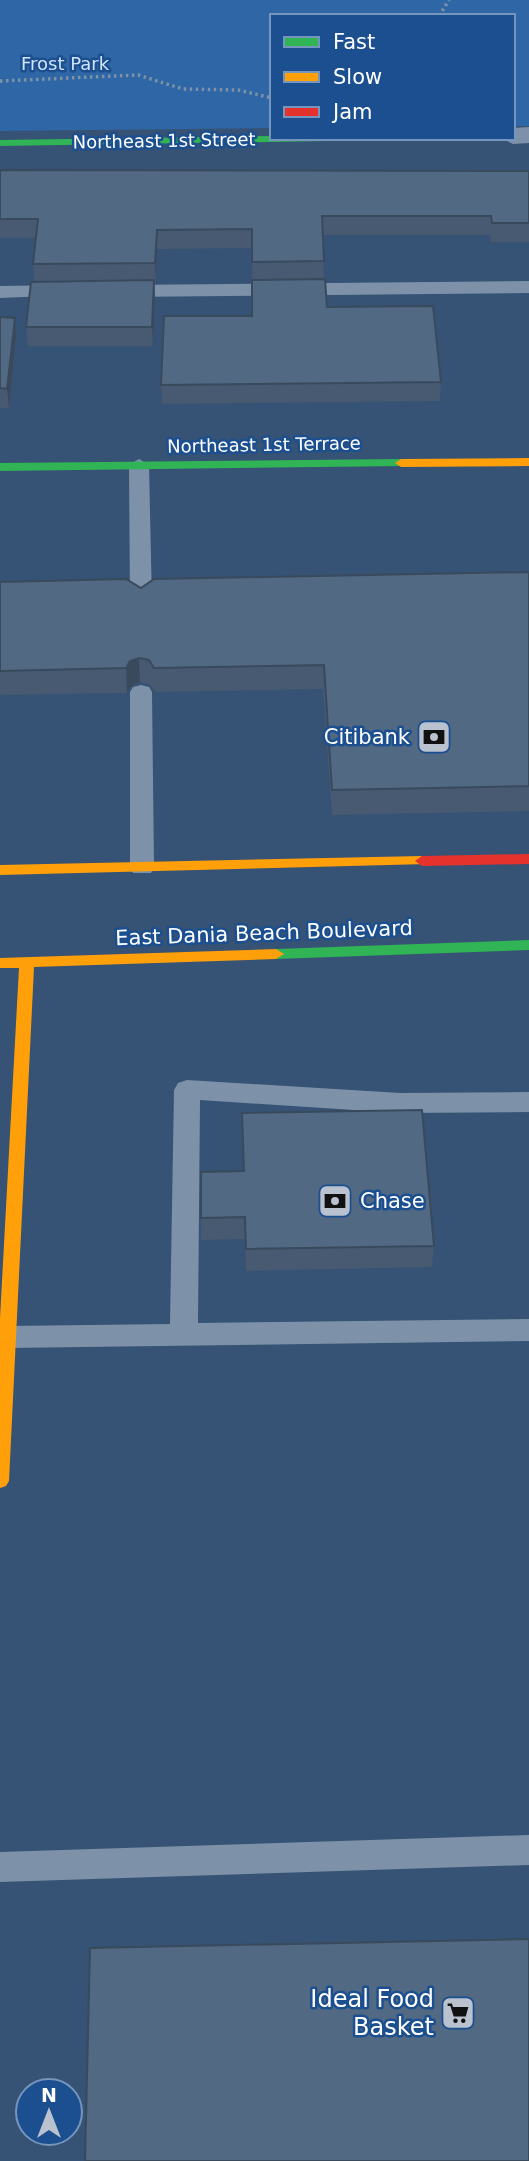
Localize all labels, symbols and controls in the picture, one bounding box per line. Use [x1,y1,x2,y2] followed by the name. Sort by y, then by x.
[270,14,515,140] legend
[333,30,375,54] text: Fast
[21,53,110,74] park label: Frost Park
[333,65,382,89] text: Slow
[331,100,373,124] text: Jam
[72,128,256,153] street label: Northeast 1st Street
[167,432,361,457] street label: Northeast 1st Terrace
[415,718,453,756] bank icon: Citibank
[324,725,411,749] place label: Citibank
[115,916,413,950] street label: East Dania Beach Boulevard
[316,1182,354,1220] bank icon: Chase
[360,1189,425,1213] place label: Chase
[310,1985,434,2041] place label: Ideal Food Basket
[439,1994,477,2032] supermarket icon: Ideal Food Basket
[14,2077,84,2147] north arrow
[41,2084,57,2106] text: N

